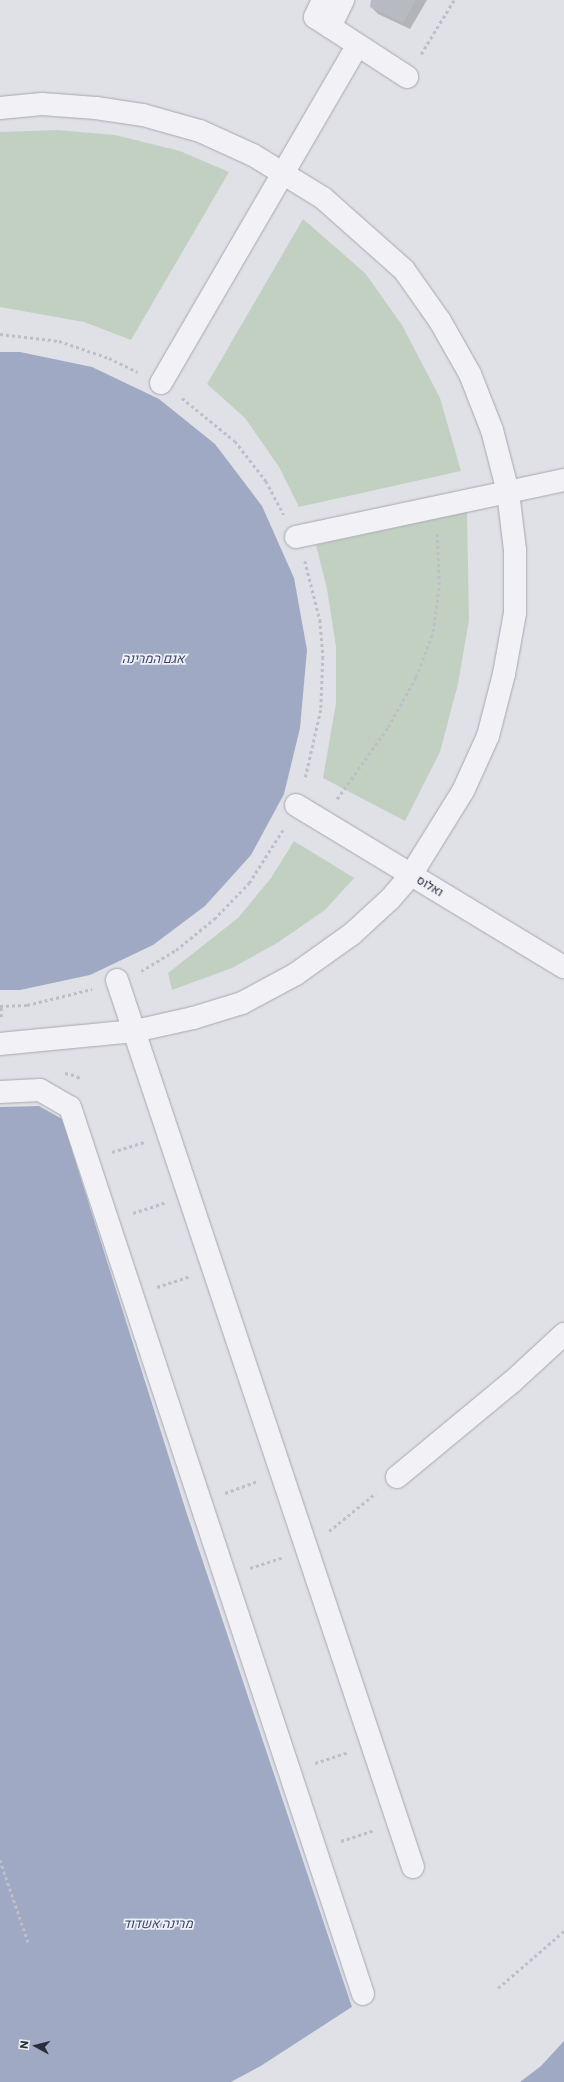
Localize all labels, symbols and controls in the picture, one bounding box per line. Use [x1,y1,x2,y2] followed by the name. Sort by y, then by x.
[122,650,184,666] water label: אגם המרינה
[414,872,446,900] street label: ואלוס
[123,1915,193,1931] water label: מרינה אשדוד
[16,2026,56,2066] north arrow
[17,2040,31,2049] text: N

